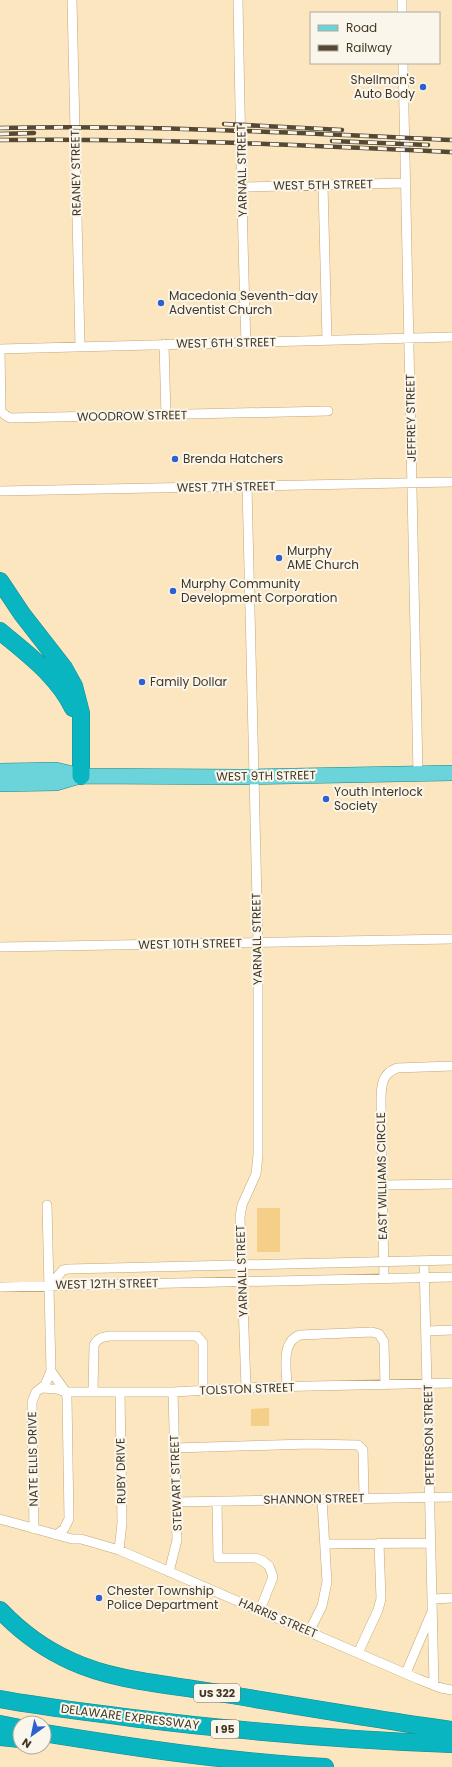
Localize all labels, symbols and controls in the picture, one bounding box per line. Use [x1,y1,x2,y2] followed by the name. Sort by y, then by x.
[310,12,440,64] legend
[346,19,377,36] text: Road
[346,39,392,56] text: Railway
[351,71,415,102] place label: Shellman's Auto Body
[418,82,428,92] marker: Shellman's Auto Body
[232,124,251,217] street label: YARNALL STREET
[66,129,85,216] street label: REANEY STREET
[273,175,374,194] street label: WEST 5TH STREET
[169,287,318,318] place label: Macedonia Seventh-day Adventist Church
[156,298,166,308] marker: Macedonia Seventh-day Adventist Church
[176,333,277,352] street label: WEST 6TH STREET
[401,373,420,462] street label: JEFFREY STREET
[77,406,188,425] street label: WOODROW STREET
[183,450,283,467] place label: Brenda Hatchers
[170,454,180,464] marker: Brenda Hatchers
[176,477,276,496] street label: WEST 7TH STREET
[287,542,359,573] place label: Murphy AME Church
[274,553,284,563] marker: Murphy AME Church
[181,575,337,606] place label: Murphy Community Development Corporation
[168,586,178,596] marker: Murphy Community Development Corporation
[150,673,228,690] place label: Family Dollar
[137,677,147,687] marker: Family Dollar
[216,766,317,785] street label: WEST 9TH STREET
[334,783,423,814] place label: Youth Interlock Society
[321,794,331,804] marker: Youth Interlock Society
[247,892,266,985] street label: YARNALL STREET
[138,934,242,953] street label: WEST 10TH STREET
[372,1112,391,1240] street label: EAST WILLIAMS CIRCLE
[231,1224,252,1317] street label: YARNALL STREET
[55,1274,159,1293] street label: WEST 12TH STREET
[199,1378,295,1399] street label: TOLSTON STREET
[419,1384,438,1486] street label: PETERSON STREET
[23,1411,42,1507] street label: NATE ELLIS DRIVE
[165,1434,186,1531] street label: STEWART STREET
[111,1438,130,1504] street label: RUBY DRIVE
[263,1489,365,1508] street label: SHANNON STREET
[107,1582,218,1613] place label: Chester Township Police Department
[94,1593,104,1603] marker: Chester Township Police Department
[236,1593,321,1642] street label: HARRIS STREET
[194,1684,240,1702] road number: US 322
[60,1700,200,1733] street label: DELAWARE EXPRESSWAY
[12,1715,52,1755] north arrow
[211,1720,239,1738] road number: I 95
[19,1734,34,1752] text: N

